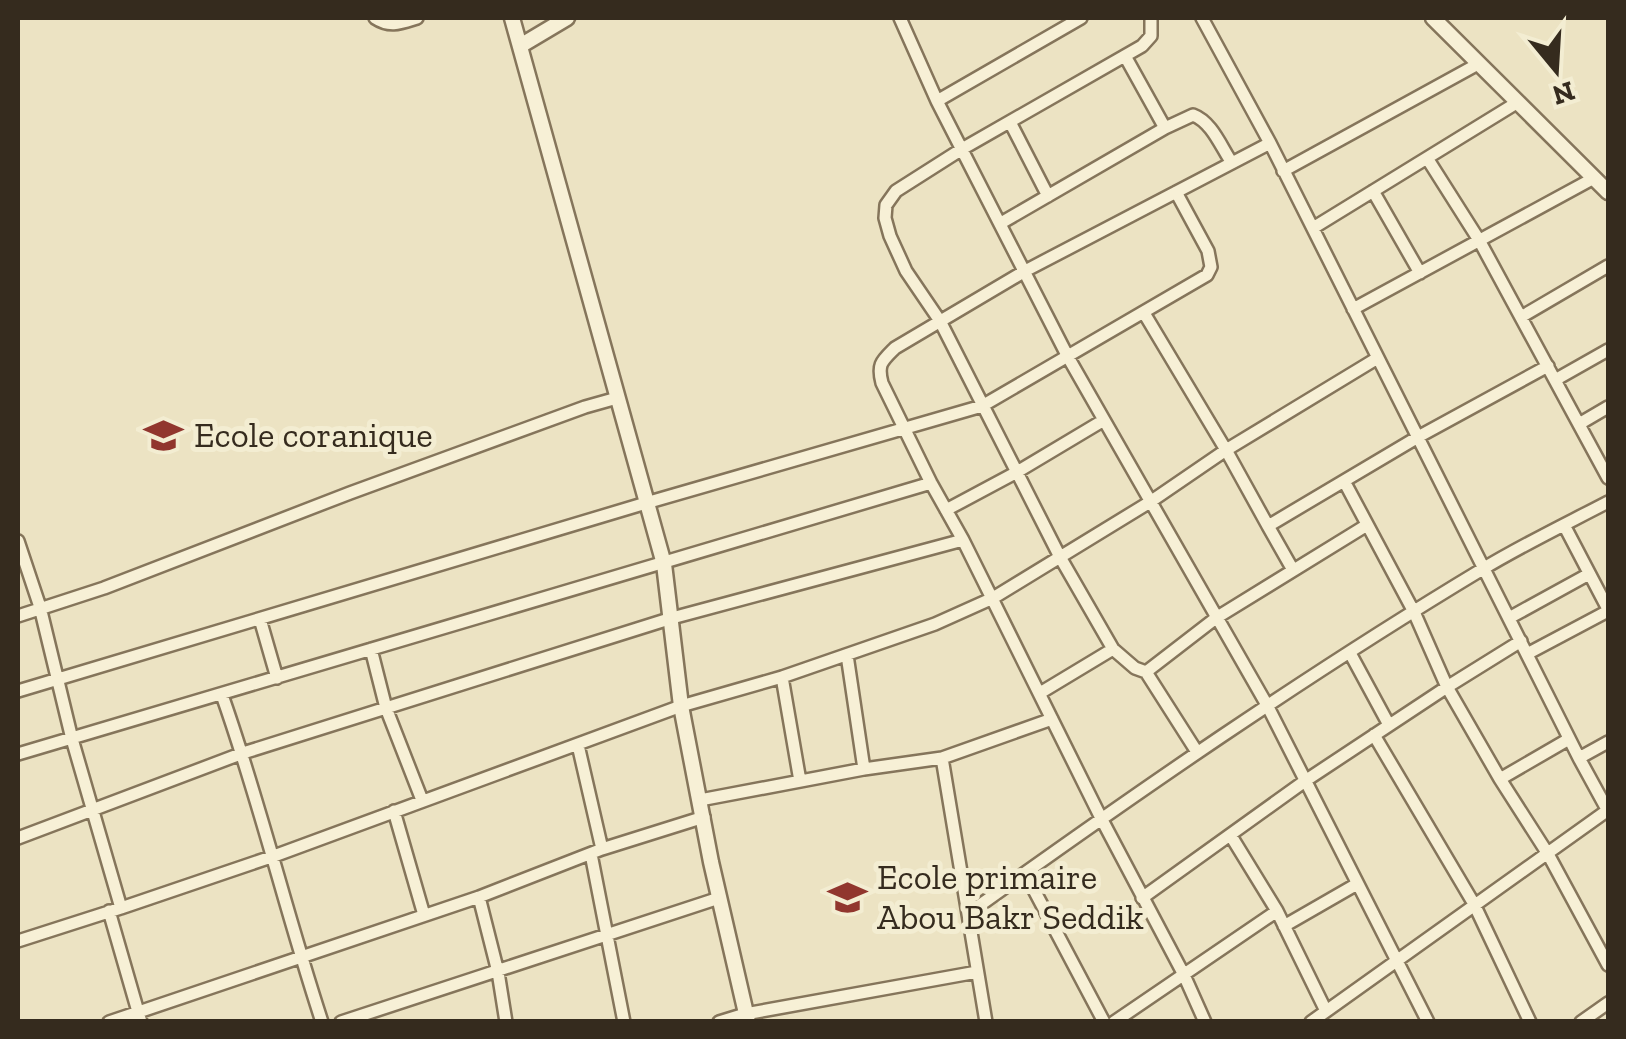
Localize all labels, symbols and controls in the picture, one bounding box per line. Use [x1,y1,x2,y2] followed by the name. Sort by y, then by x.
[1506,20,1606,120] north arrow
[1548,74,1579,112] text: N
[143,414,185,456] school or university icon: Ecole coranique
[194,414,433,456] place label: Ecole coranique
[877,856,1144,938] place label: Ecole primaire Abou Bakr Seddik
[826,876,868,918] school or university icon: Ecole primaire Abou Bakr Seddik

